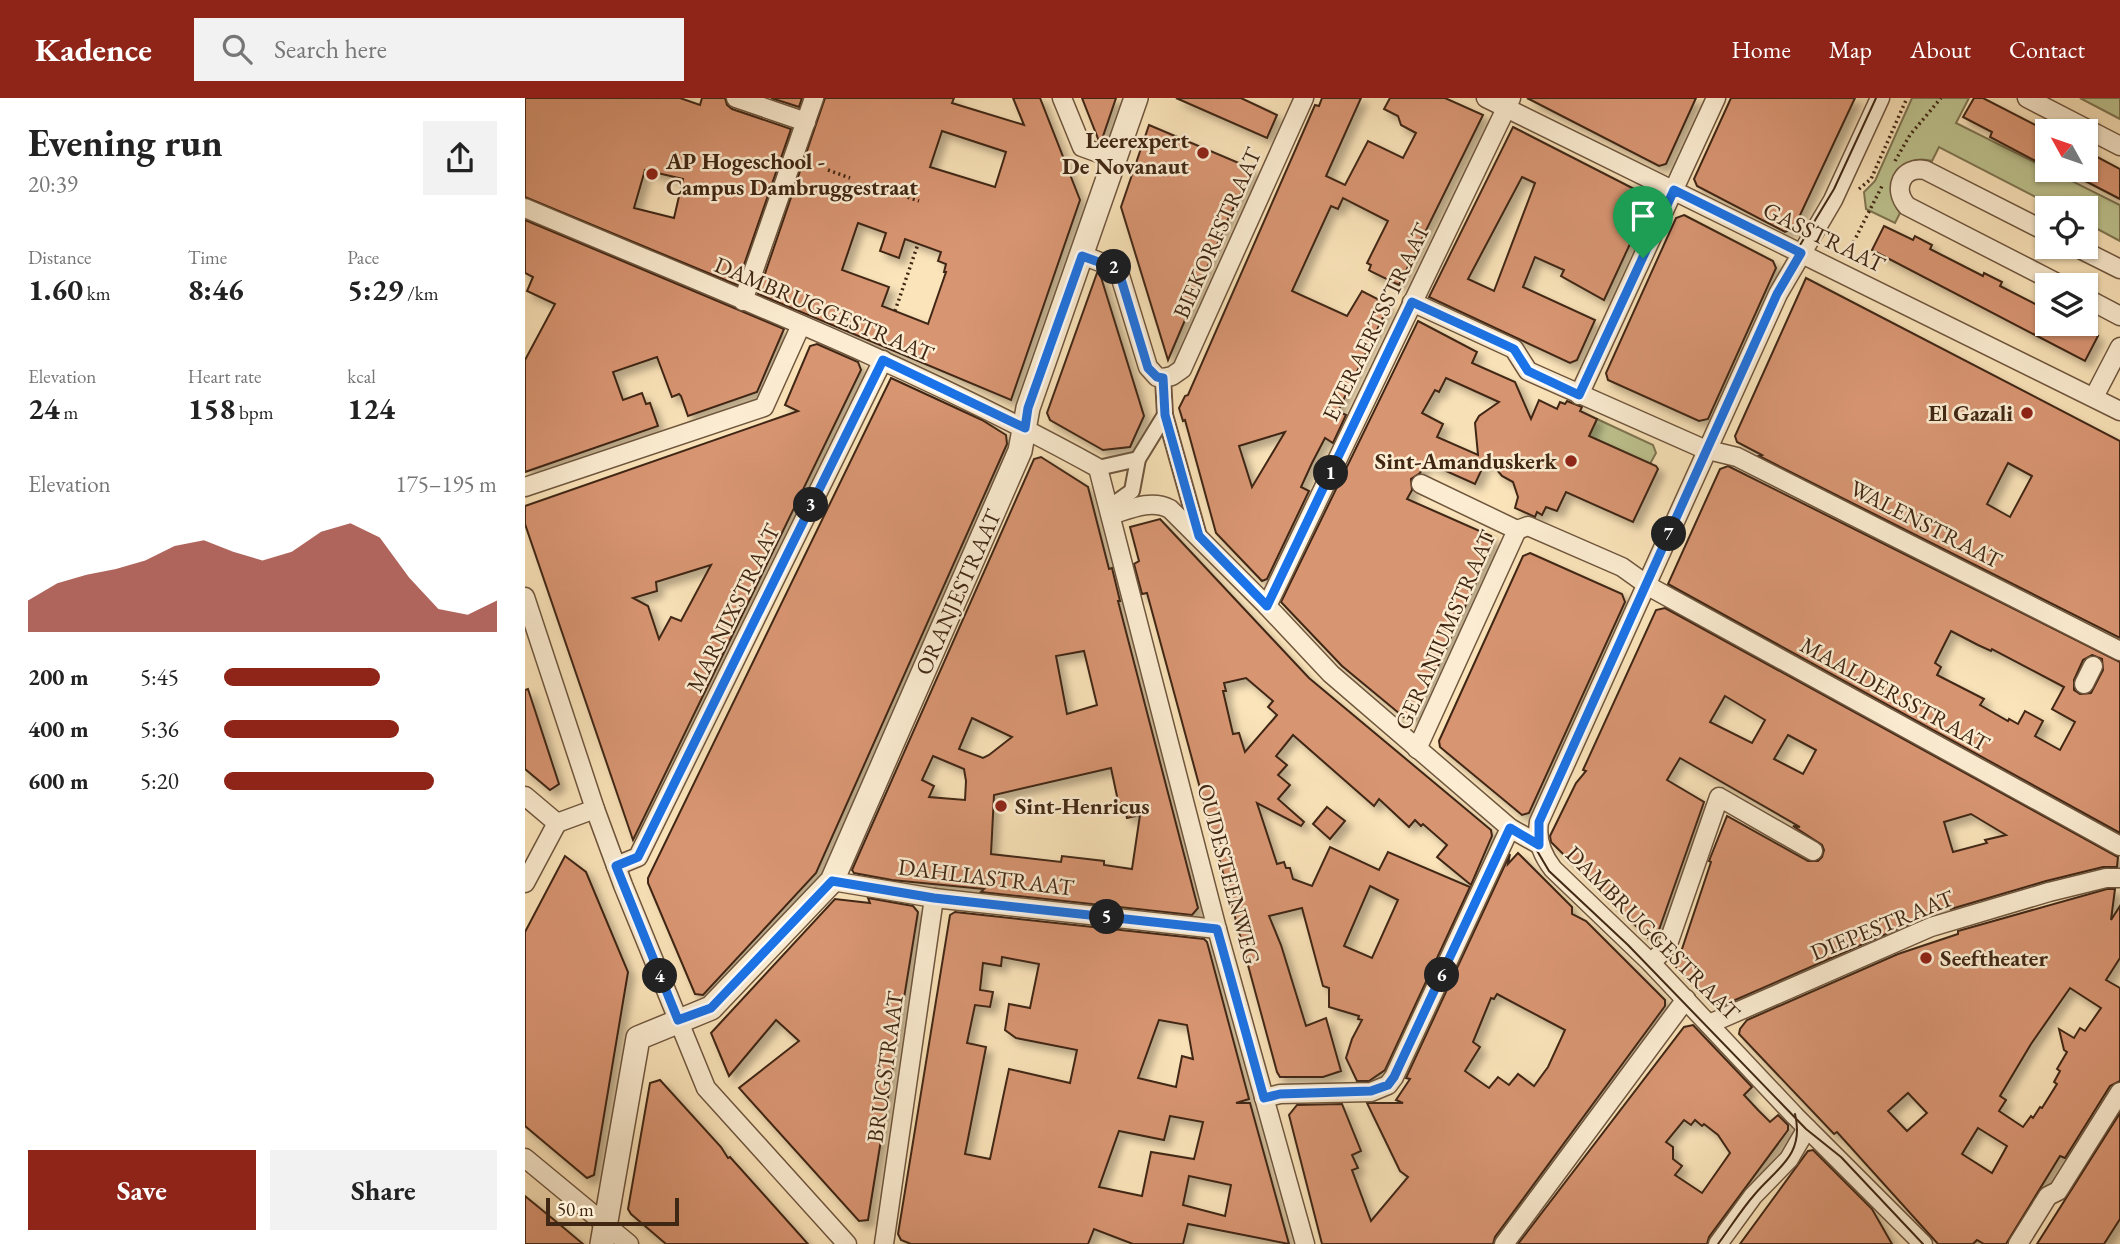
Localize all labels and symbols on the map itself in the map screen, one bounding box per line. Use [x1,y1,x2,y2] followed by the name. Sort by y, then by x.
[2035,119,2098,182] north arrow
[1062,125,1189,181] place label: Leerexpert De Novanaut
[1166,142,1268,323] street label: BIEKORFSTRAAT
[1195,145,1211,161] marker: Leerexpert De Novanaut
[665,146,918,202] place label: AP Hogeschool - Campus Dambruggestraat
[644,166,660,182] marker: AP Hogeschool - Campus Dambruggestraat
[1613,186,1673,258] pin
[1758,195,1890,280] street label: GASSTRAAT
[1315,218,1437,426] street label: EVERAERTSSTRAAT
[710,249,939,369] street label: DAMBRUGGESTRAAT
[1097,250,1131,284] pin: 2
[1928,398,2013,428] place label: El Gazali
[2019,405,2035,421] marker: El Gazali
[1375,446,1557,476] place label: Sint-Amanduskerk
[1563,453,1579,469] marker: Sint-Amanduskerk
[1313,456,1349,490] pin: 1
[1845,473,2008,576] street label: WALENSTRAAT
[793,488,829,522] pin: 3
[908,504,1008,680] street label: ORANJESTRAAT
[1651,516,1687,551] pin: 7
[679,518,787,697] street label: MARNIXSTRAAT
[1388,525,1503,734] street label: GERANIUMSTRAAT
[1795,630,1995,759] street label: MAALDERSSTRAAT
[1190,780,1268,968] street label: OUDESTEENWEG
[1015,791,1149,821] place label: Sint-Henricus
[993,798,1009,814] marker: Sint-Henricus
[1559,839,1747,1027] street label: DAMBRUGGESTRAAT
[896,851,1076,903] street label: DAHLIASTRAAT
[1806,882,1959,967] street label: DIEPESTRAAT
[1089,900,1125,934] pin: 5
[1940,943,2048,973] place label: Seeftheater
[1918,950,1934,966] marker: Seeftheater
[643,958,677,994] pin: 4
[1425,958,1459,992] pin: 6
[860,989,911,1144] street label: BRUGSTRAAT
[546,1195,679,1227] scale bar

